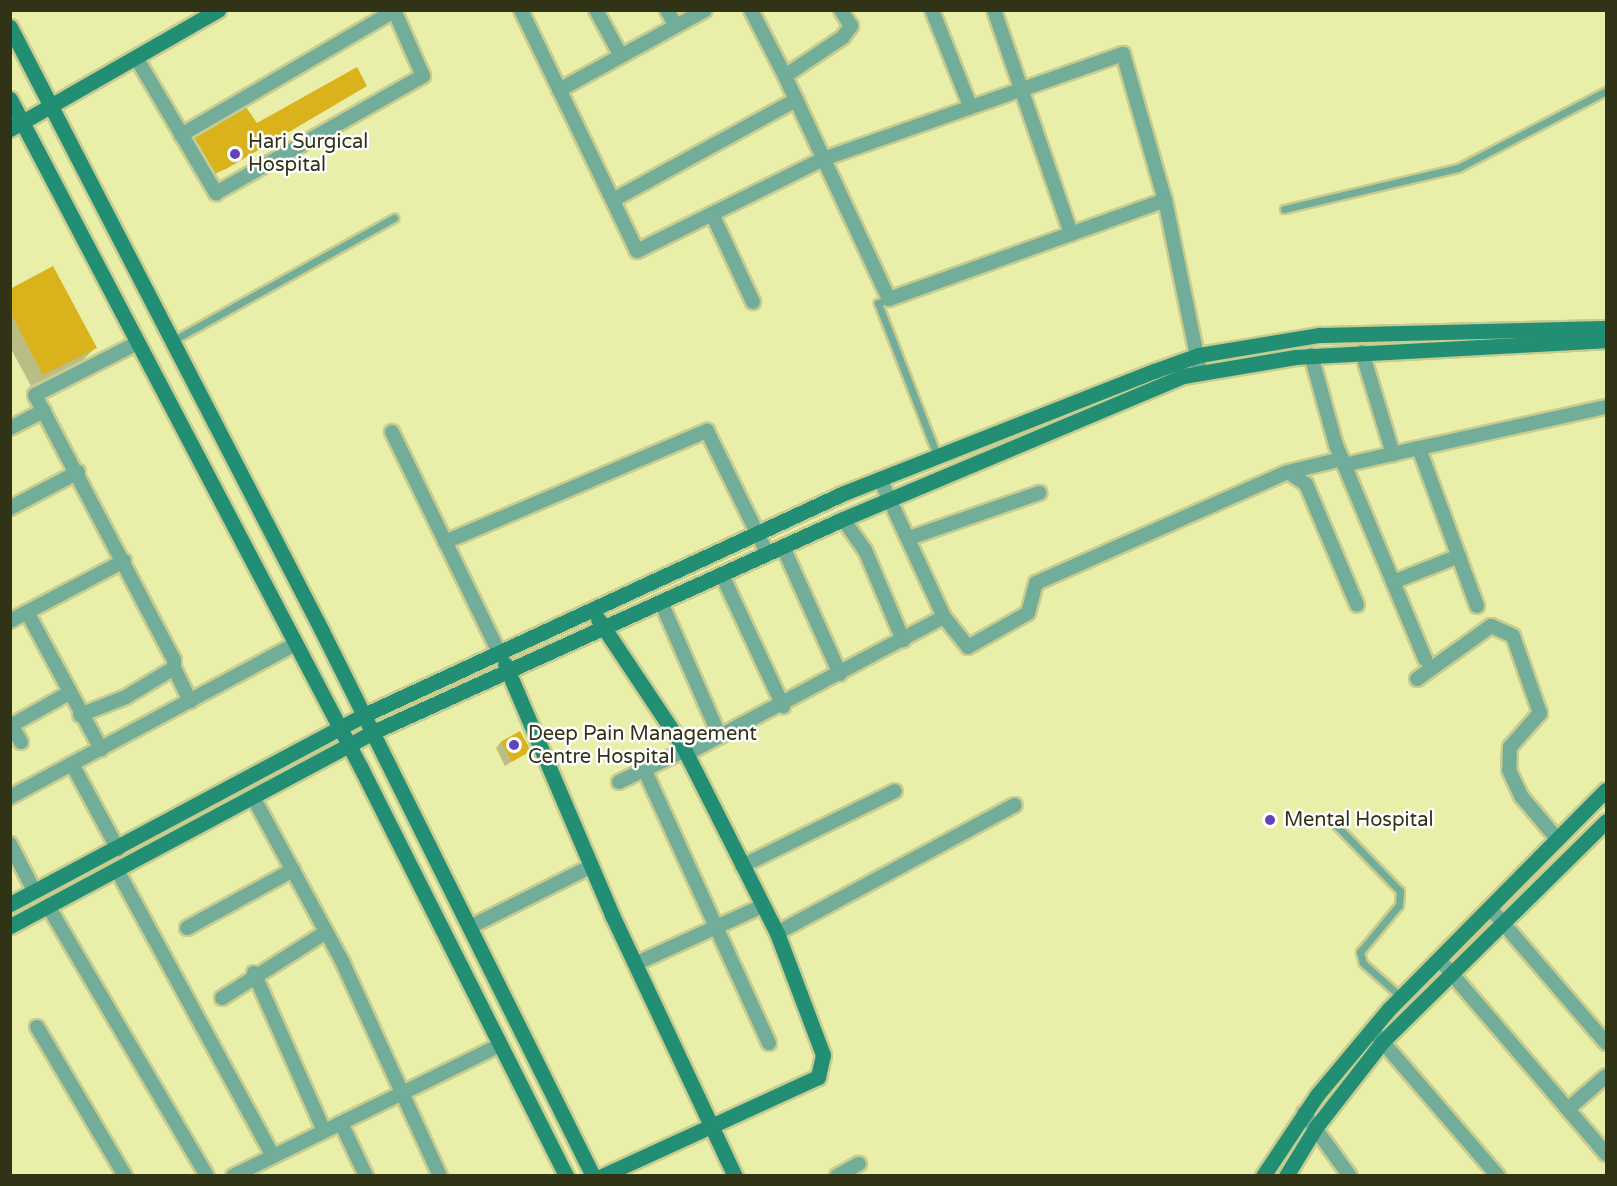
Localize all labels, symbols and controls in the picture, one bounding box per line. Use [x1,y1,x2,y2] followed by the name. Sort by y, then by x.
[248,130,368,177] place label: Hari Surgical Hospital
[226,145,244,163] marker: Hari Surgical Hospital
[528,722,757,769] place label: Deep Pain Management Centre Hospital
[505,736,523,754] marker: Deep Pain Management Centre Hospital
[1284,808,1433,832] place label: Mental Hospital
[1261,811,1279,829] marker: Mental Hospital

